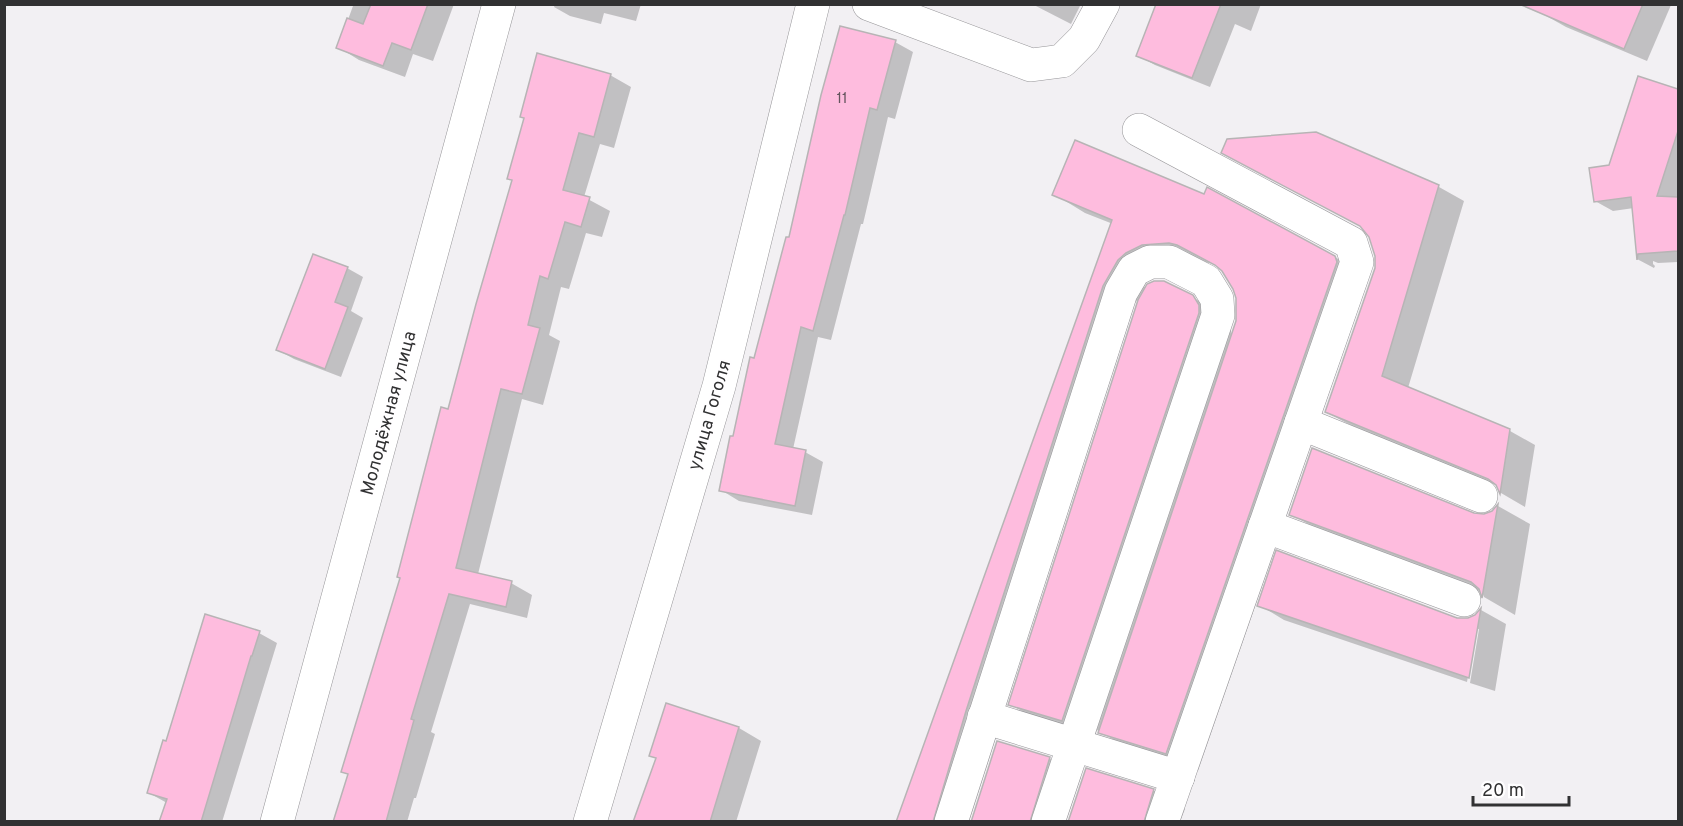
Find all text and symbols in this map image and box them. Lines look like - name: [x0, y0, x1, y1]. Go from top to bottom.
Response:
- house number: 11: [836, 90, 848, 109]
- street label: Молодёжная улица: [356, 329, 422, 498]
- street label: улица Гоголя: [684, 358, 737, 473]
- scale bar: [1473, 769, 1569, 807]
- text: 20 m: [1482, 780, 1524, 803]

